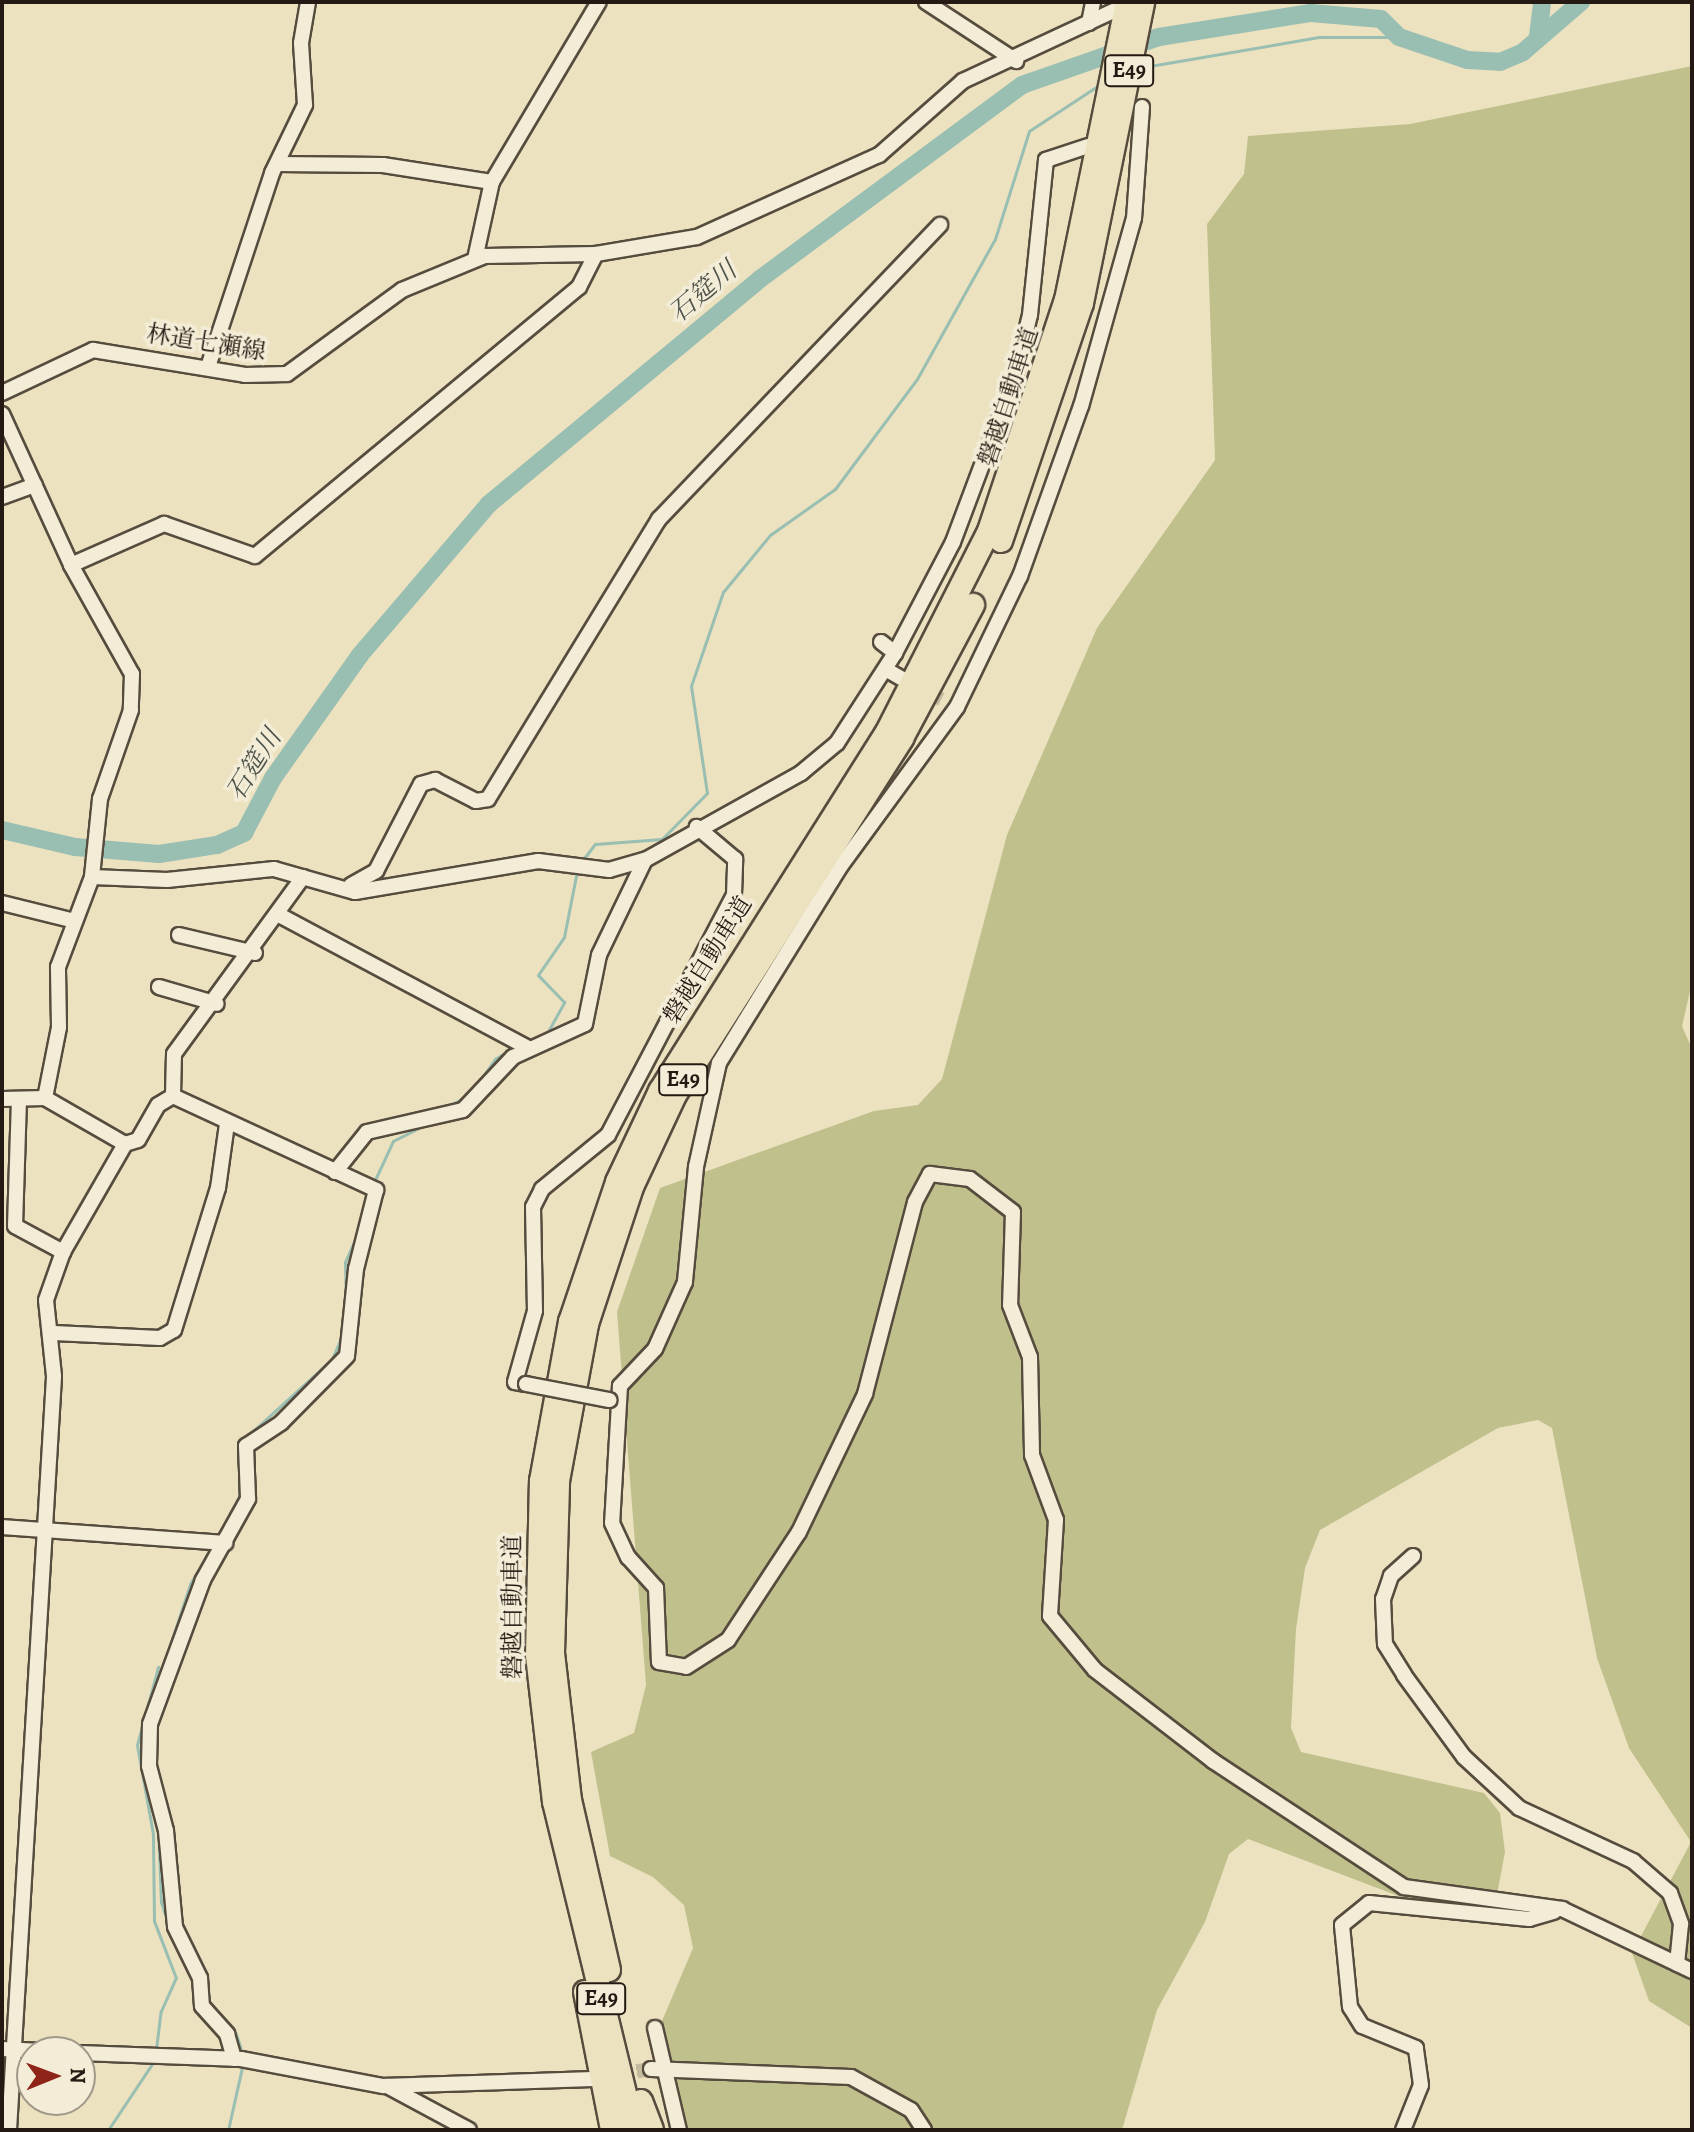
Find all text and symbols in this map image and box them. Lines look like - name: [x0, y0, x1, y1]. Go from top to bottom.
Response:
- road number: E49: [1103, 53, 1155, 89]
- water label: 石筵川: [663, 255, 743, 329]
- street label: 林道七瀬線: [144, 319, 268, 367]
- street label: 磐越自動車道: [973, 324, 1045, 470]
- water label: 石筵川: [220, 724, 288, 806]
- street label: 磐越自動車道: [658, 891, 758, 1029]
- road number: E49: [657, 1062, 709, 1098]
- street label: 磐越自動車道: [499, 1535, 527, 1679]
- road number: E49: [575, 1981, 627, 2017]
- north arrow: [16, 2036, 96, 2116]
- text: N: [63, 2067, 93, 2084]

